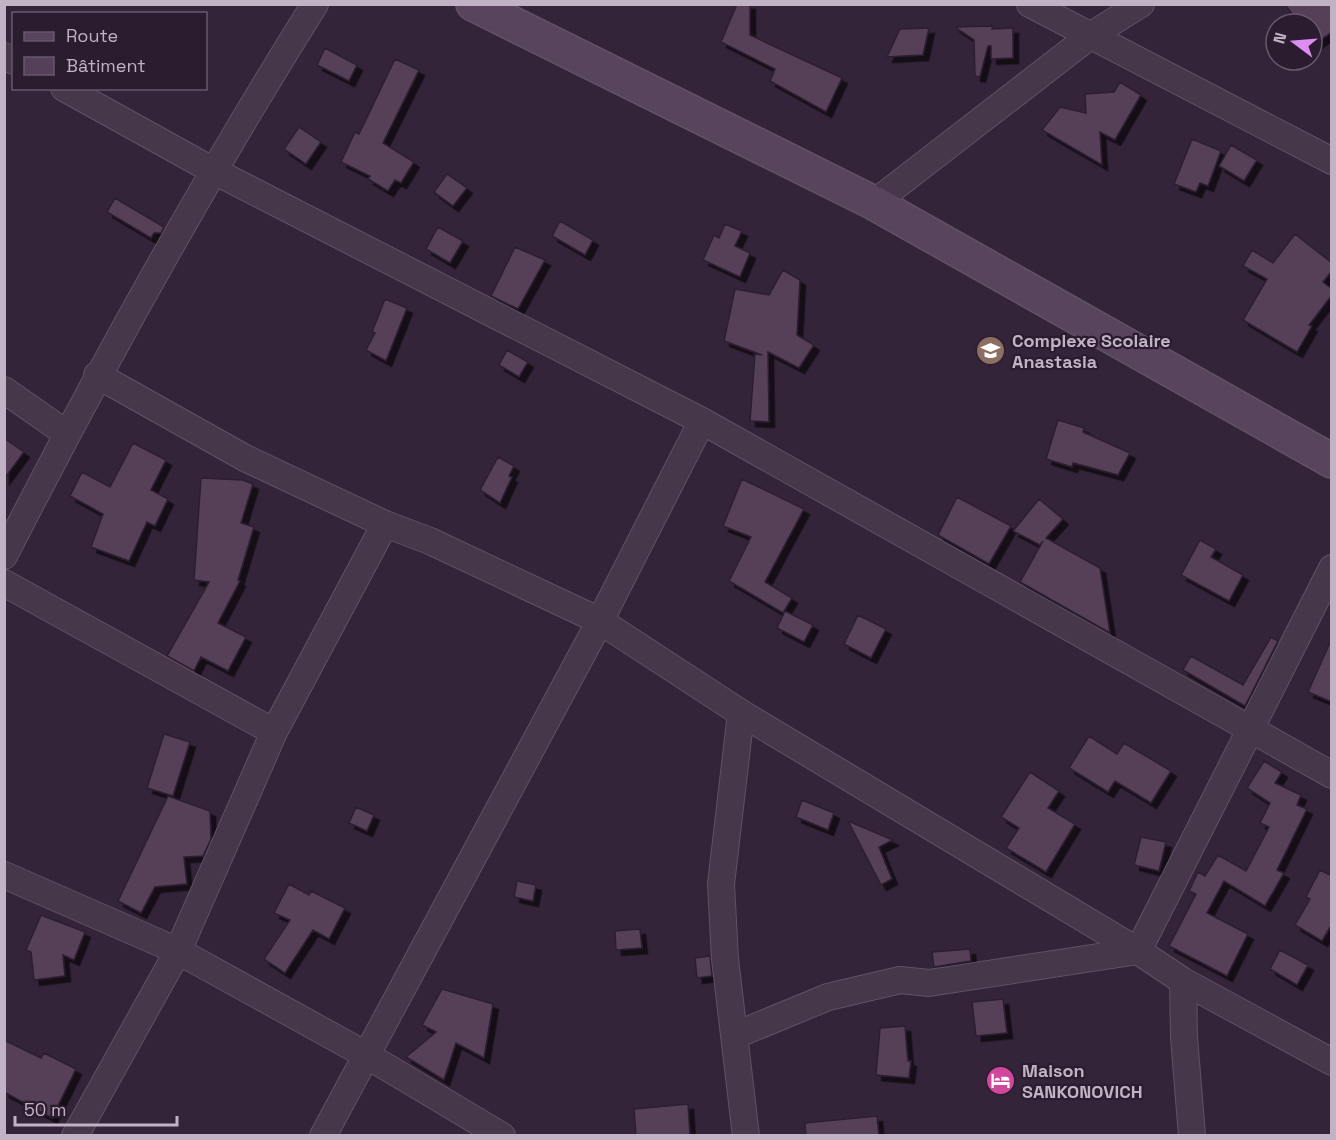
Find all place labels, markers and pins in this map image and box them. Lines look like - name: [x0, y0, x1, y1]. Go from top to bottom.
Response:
- place label: Complexe Scolaire Anastasia: [1012, 329, 1171, 373]
- school or university icon: Complexe Scolaire Anastasia: [975, 334, 1007, 366]
- place label: Maison SANKONOVICH: [1022, 1059, 1143, 1103]
- hotel icon: Maison SANKONOVICH: [985, 1064, 1017, 1096]

